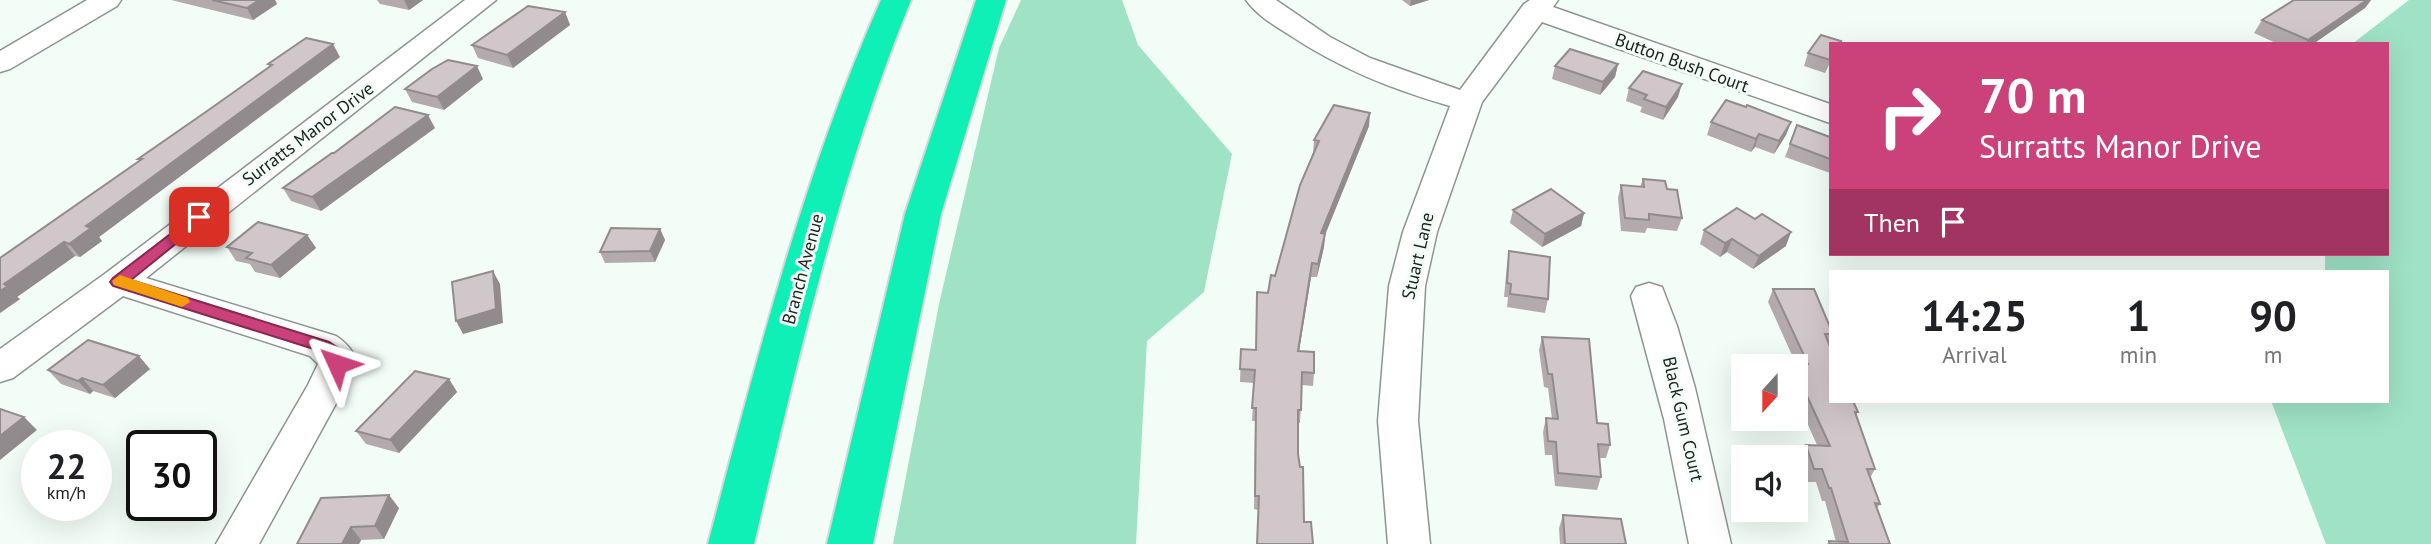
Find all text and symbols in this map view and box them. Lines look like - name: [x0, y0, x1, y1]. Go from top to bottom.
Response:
- street label: Button Bush Court: [1612, 28, 1752, 97]
- text: 70 m: [1979, 63, 2086, 127]
- icon: right: [1864, 70, 1955, 161]
- street label: Surratts Manor Drive: [237, 77, 378, 191]
- text: Surratts Manor Drive: [1979, 125, 2262, 167]
- pin: [169, 187, 229, 247]
- icon: arrive: [180, 198, 218, 236]
- icon: arrive: [1934, 203, 1972, 241]
- text: Then: [1864, 206, 1920, 239]
- street label: Stuart Lane: [1396, 210, 1439, 302]
- street label: Branch Avenue: [777, 211, 828, 327]
- text: 14:25: [1921, 288, 2028, 343]
- text: 1: [2127, 288, 2150, 343]
- text: 90: [2249, 288, 2297, 343]
- position arrow: [300, 327, 374, 401]
- text: Arrival: [1942, 340, 2007, 369]
- text: min: [2120, 340, 2157, 369]
- text: m: [2264, 340, 2282, 369]
- street label: Black Gum Court: [1658, 354, 1709, 484]
- north arrow: [1731, 354, 1808, 430]
- map controls: [1731, 354, 1808, 522]
- speed limit sign: 30: [126, 430, 217, 521]
- text: 22: [47, 443, 86, 489]
- button: sound: [1731, 445, 1808, 522]
- text: km/h: [47, 481, 86, 504]

